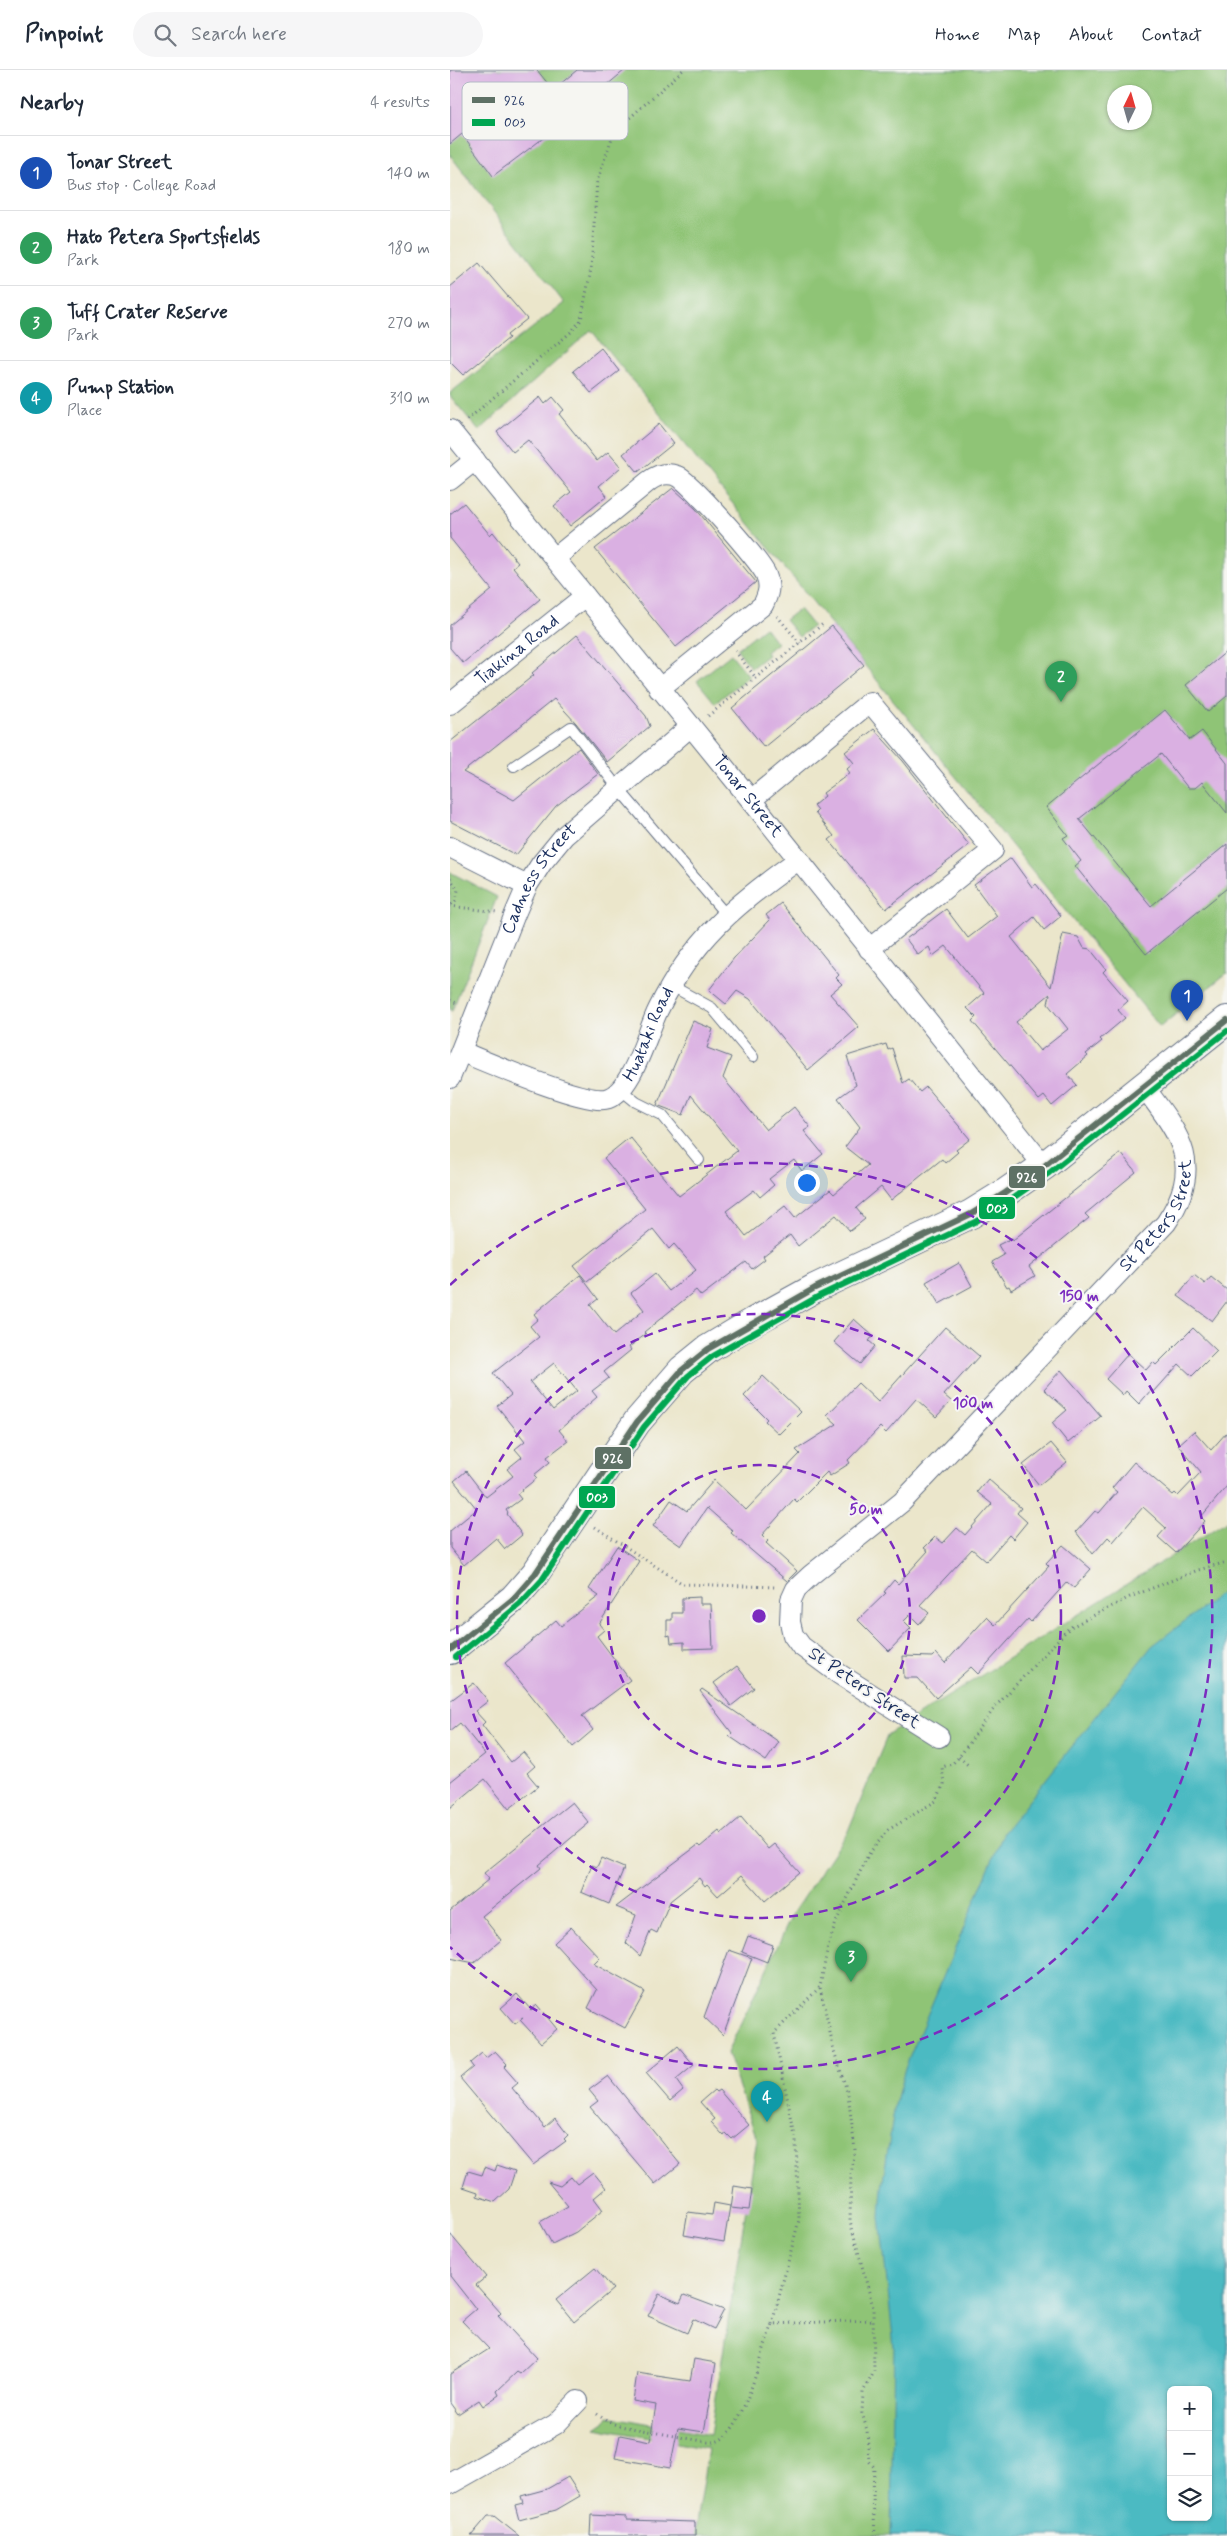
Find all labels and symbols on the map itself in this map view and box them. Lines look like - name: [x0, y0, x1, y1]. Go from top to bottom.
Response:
- legend: [462, 82, 628, 140]
- north arrow: [1107, 85, 1152, 130]
- text: 926: [504, 92, 525, 110]
- text: 003: [504, 114, 526, 132]
- street label: Tiakina Road: [470, 609, 564, 691]
- pin: 2: [1045, 661, 1077, 702]
- street label: Tonar Street: [707, 750, 789, 843]
- street label: Cadness Street: [496, 818, 582, 938]
- pin: 1: [1171, 980, 1203, 1021]
- street label: Huataki Road: [617, 982, 680, 1086]
- street label: St Peters Street: [1114, 1159, 1198, 1277]
- line badge: 926: [1008, 1165, 1046, 1189]
- text: 926: [1017, 1169, 1038, 1187]
- your location: [794, 1170, 820, 1196]
- line badge: 003: [978, 1196, 1016, 1220]
- text: 003: [986, 1200, 1008, 1218]
- text: 150 m: [1059, 1287, 1099, 1307]
- text: 100 m: [953, 1394, 993, 1414]
- line badge: 926: [594, 1446, 632, 1470]
- text: 926: [603, 1450, 624, 1468]
- line badge: 003: [578, 1485, 616, 1509]
- text: 003: [586, 1489, 608, 1507]
- text: 50 m: [849, 1500, 883, 1520]
- centre of rings: [750, 1607, 768, 1625]
- street label: St Peters Street: [803, 1642, 925, 1735]
- pin: 3: [835, 1941, 867, 1982]
- pin: 4: [751, 2081, 783, 2122]

